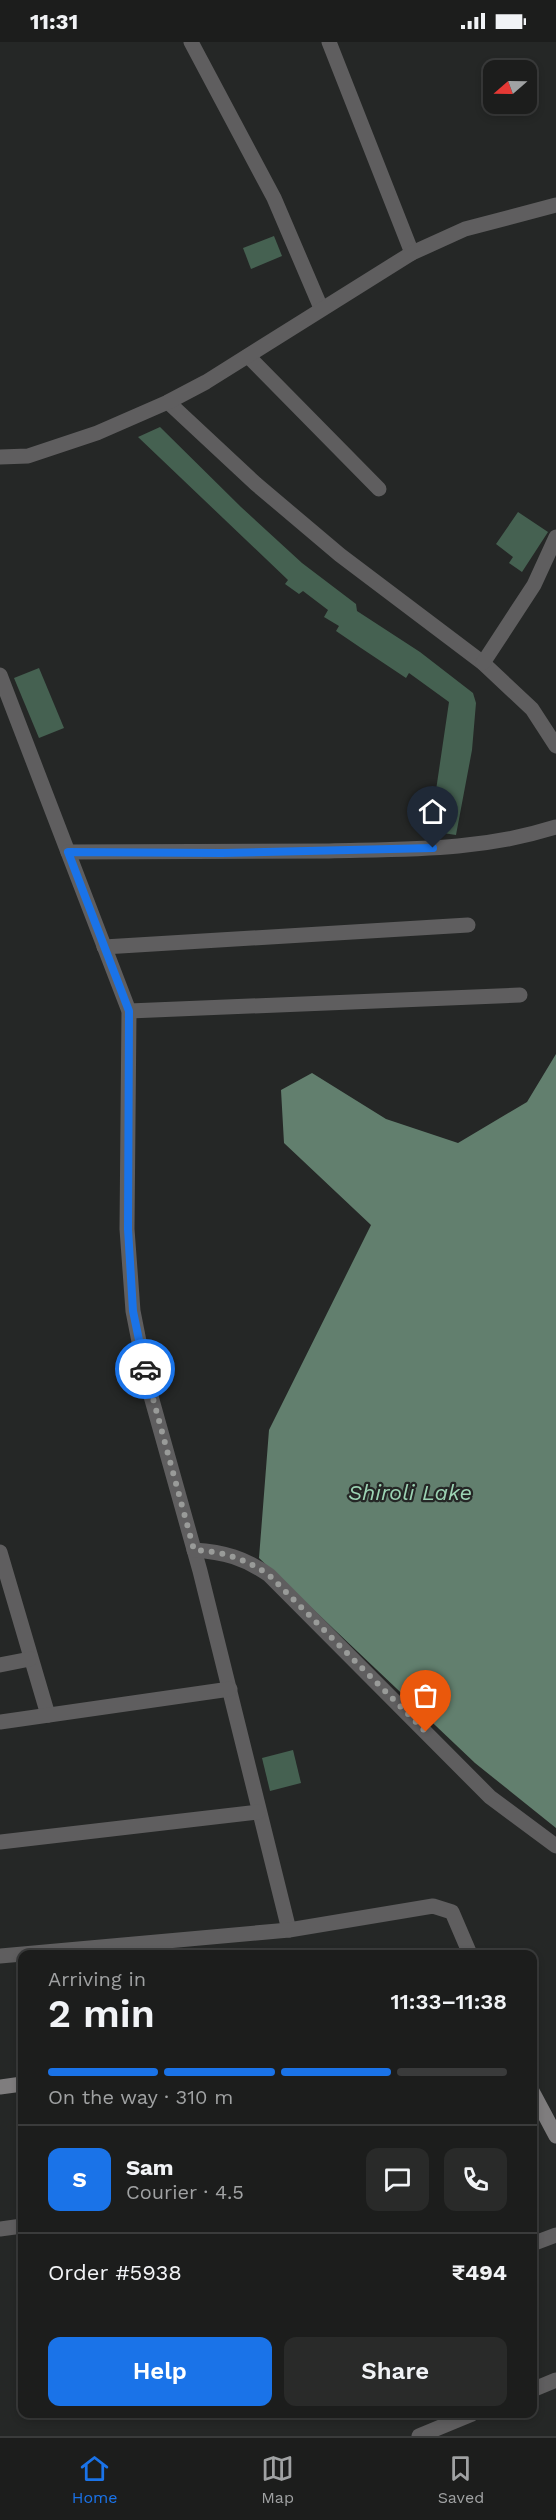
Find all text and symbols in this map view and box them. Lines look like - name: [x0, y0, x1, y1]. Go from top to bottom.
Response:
- text: 11:31: [30, 9, 78, 34]
- north arrow: [483, 60, 537, 114]
- map controls: [483, 60, 537, 114]
- pin: [407, 786, 458, 848]
- icon: home: [416, 795, 449, 828]
- courier: [115, 1339, 175, 1399]
- icon: car: [129, 1353, 162, 1386]
- water label: Shiroli Lake: [348, 1480, 472, 1505]
- pin: [400, 1670, 451, 1732]
- icon: bag: [409, 1679, 442, 1712]
- text: Arriving in: [48, 1967, 146, 1991]
- text: 11:33–11:38: [391, 1989, 507, 2014]
- text: 2 min: [48, 1991, 155, 2036]
- text: On the way · 310 m: [48, 2085, 233, 2109]
- button: chat: [366, 2148, 429, 2211]
- button: phone: [444, 2148, 507, 2211]
- text: Sam: [126, 2155, 174, 2180]
- text: S: [72, 2167, 87, 2192]
- text: Courier · 4.5: [126, 2180, 244, 2204]
- text: Order #5938: [48, 2260, 182, 2285]
- text: ₹494: [452, 2260, 507, 2285]
- button: Help: [48, 2337, 272, 2406]
- button: Share: [284, 2337, 507, 2406]
- tab: Home: [72, 2452, 118, 2507]
- tab: Map: [261, 2452, 294, 2507]
- tab: Saved: [438, 2452, 484, 2507]

